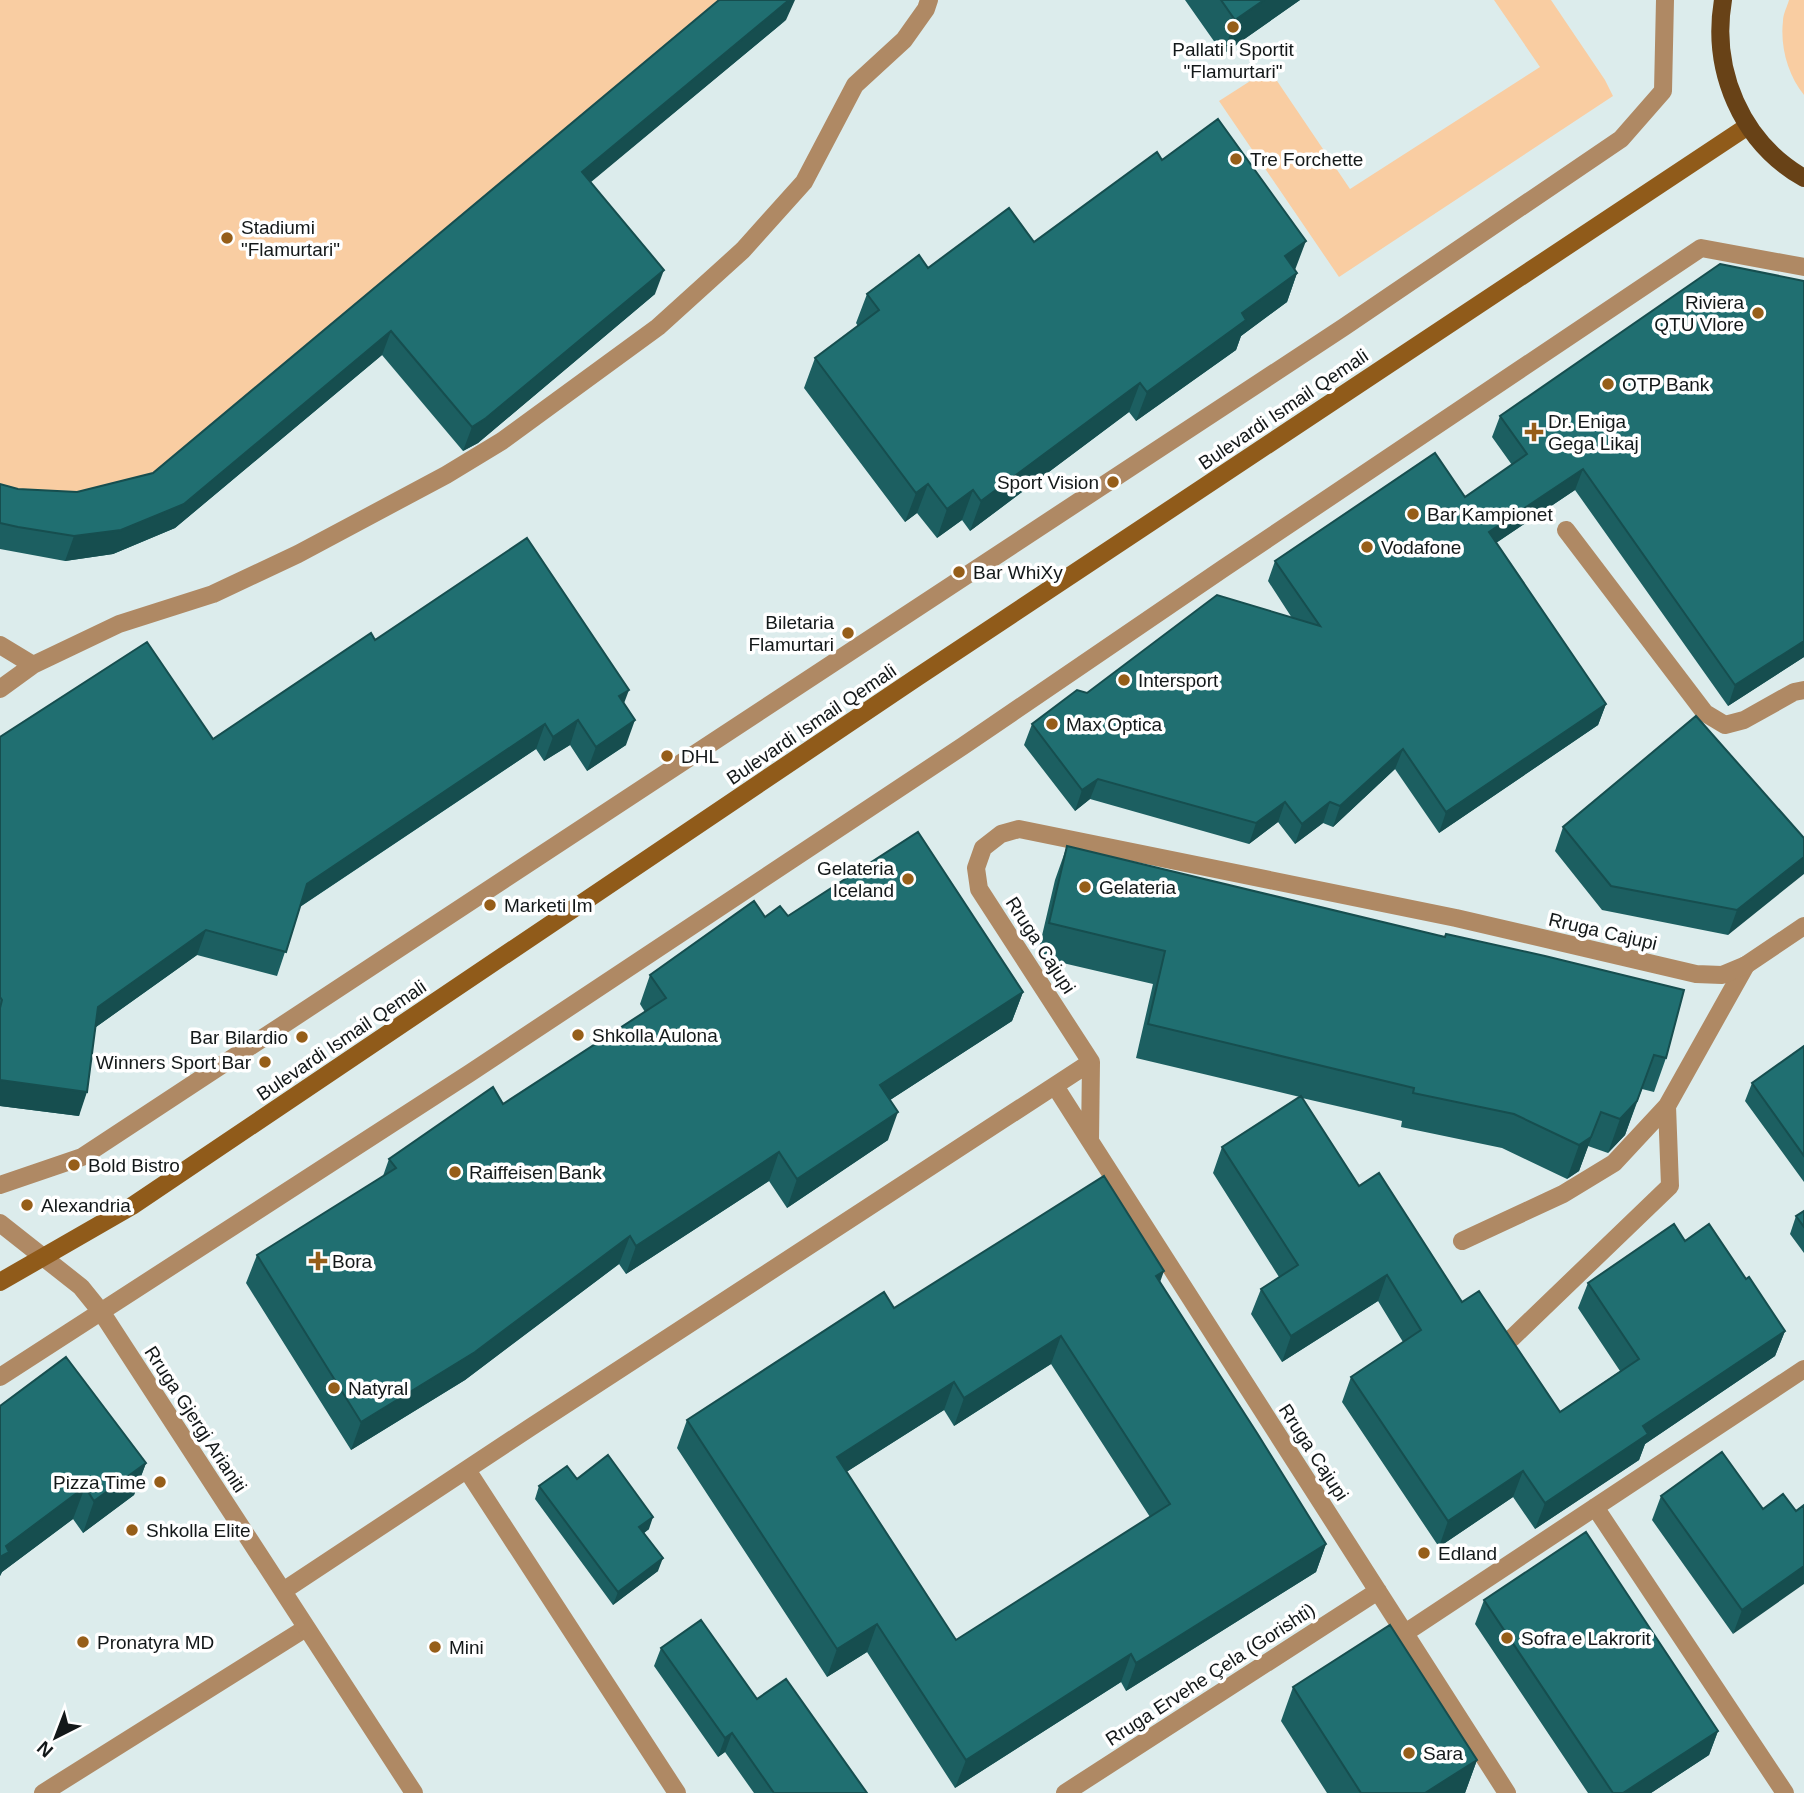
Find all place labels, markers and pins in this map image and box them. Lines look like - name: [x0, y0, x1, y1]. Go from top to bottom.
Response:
- marker: Pallati i Sportit "Flamurtari": [1225, 19, 1241, 35]
- place label: Pallati i Sportit "Flamurtari": [1172, 39, 1294, 82]
- place label: Tre Forchette: [1250, 149, 1363, 170]
- marker: Tre Forchette: [1228, 151, 1244, 167]
- place label: Stadiumi "Flamurtari": [241, 217, 340, 260]
- marker: Stadiumi "Flamurtari": [219, 230, 235, 246]
- place label: Riviera QTU Vlore: [1654, 292, 1744, 335]
- marker: Riviera QTU Vlore: [1750, 305, 1766, 321]
- place label: OTP Bank: [1622, 374, 1710, 395]
- marker: OTP Bank: [1600, 376, 1616, 392]
- place label: Dr. Eniga Gega Likaj: [1548, 411, 1639, 454]
- marker: Dr. Eniga Gega Likaj: [1526, 424, 1542, 440]
- place label: Sport Vision: [997, 472, 1099, 493]
- marker: Sport Vision: [1105, 474, 1121, 490]
- place label: Bar Kampionet: [1427, 504, 1553, 525]
- marker: Bar Kampionet: [1405, 506, 1421, 522]
- place label: Vodafone: [1381, 537, 1461, 558]
- marker: Vodafone: [1359, 539, 1375, 555]
- place label: Bar WhiXy: [973, 562, 1063, 583]
- marker: Bar WhiXy: [951, 564, 967, 580]
- place label: Biletaria Flamurtari: [748, 612, 834, 655]
- marker: Biletaria Flamurtari: [840, 625, 856, 641]
- place label: Intersport: [1138, 670, 1219, 691]
- marker: Intersport: [1116, 672, 1132, 688]
- place label: Max Optica: [1066, 714, 1163, 735]
- marker: Max Optica: [1044, 716, 1060, 732]
- place label: DHL: [681, 746, 719, 767]
- marker: DHL: [659, 748, 675, 764]
- place label: Gelateria Iceland: [817, 858, 894, 901]
- marker: Gelateria Iceland: [900, 871, 916, 887]
- place label: Gelateria: [1099, 877, 1177, 898]
- marker: Gelateria: [1077, 879, 1093, 895]
- place label: Marketi Im: [504, 895, 593, 916]
- marker: Marketi Im: [482, 897, 498, 913]
- place label: Shkolla Aulona: [592, 1025, 718, 1046]
- place label: Bar Bilardio: [190, 1027, 288, 1048]
- marker: Shkolla Aulona: [570, 1027, 586, 1043]
- marker: Bar Bilardio: [294, 1029, 310, 1045]
- place label: Winners Sport Bar: [96, 1052, 252, 1073]
- marker: Winners Sport Bar: [257, 1054, 273, 1070]
- place label: Bold Bistro: [88, 1155, 180, 1176]
- marker: Bold Bistro: [66, 1157, 82, 1173]
- place label: Raiffeisen Bank: [469, 1162, 602, 1183]
- marker: Raiffeisen Bank: [447, 1164, 463, 1180]
- place label: Alexandria: [41, 1195, 131, 1216]
- marker: Alexandria: [19, 1197, 35, 1213]
- place label: Bora: [332, 1251, 373, 1272]
- marker: Bora: [310, 1253, 326, 1269]
- place label: Natyral: [348, 1378, 408, 1399]
- marker: Natyral: [326, 1380, 342, 1396]
- place label: Pizza Time: [53, 1472, 146, 1493]
- marker: Pizza Time: [152, 1474, 168, 1490]
- place label: Shkolla Elite: [146, 1520, 251, 1541]
- marker: Shkolla Elite: [124, 1522, 140, 1538]
- place label: Edland: [1438, 1543, 1497, 1564]
- marker: Edland: [1416, 1545, 1432, 1561]
- place label: Sofra e Lakrorit: [1521, 1628, 1652, 1649]
- marker: Sofra e Lakrorit: [1499, 1630, 1515, 1646]
- place label: Pronatyra MD: [97, 1632, 214, 1653]
- marker: Pronatyra MD: [75, 1634, 91, 1650]
- place label: Mini: [449, 1637, 484, 1658]
- marker: Mini: [427, 1639, 443, 1655]
- place label: Sara: [1423, 1743, 1464, 1764]
- marker: Sara: [1401, 1745, 1417, 1761]

